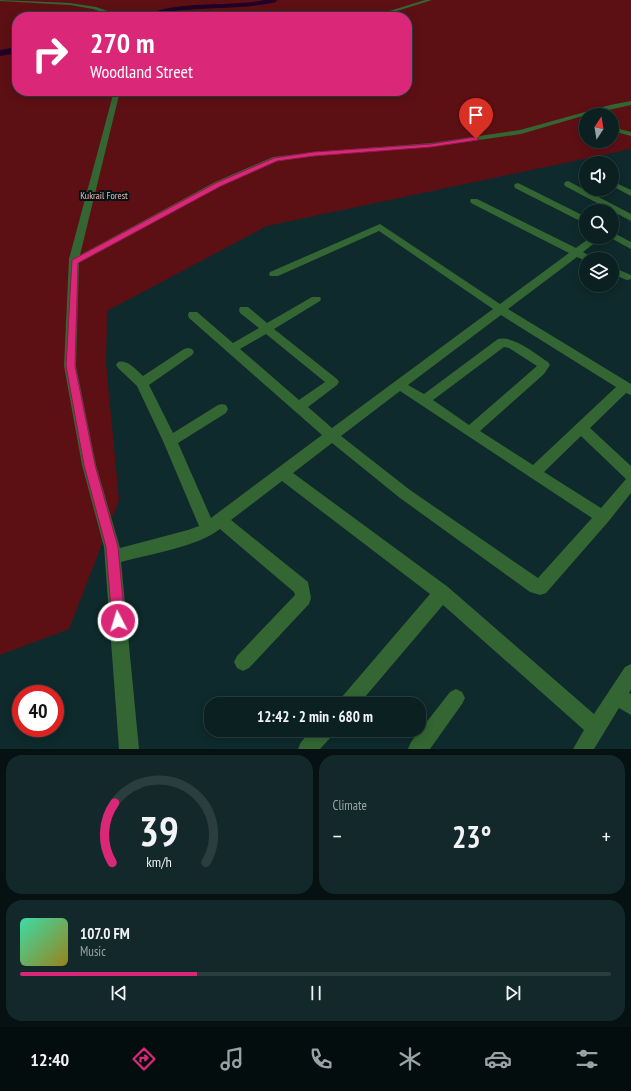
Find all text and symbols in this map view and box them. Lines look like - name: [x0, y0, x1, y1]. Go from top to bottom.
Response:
- text: 270 m: [90, 24, 154, 61]
- icon: right: [24, 28, 76, 80]
- text: Woodland Street: [90, 60, 193, 83]
- pin: [459, 98, 493, 139]
- icon: arrive: [465, 104, 487, 126]
- north arrow: [579, 108, 619, 148]
- map controls: [579, 108, 619, 292]
- button: sound: [579, 156, 619, 196]
- park label: Kukrail Forest: [80, 189, 128, 202]
- button: search: [579, 204, 619, 244]
- button: layers: [579, 252, 619, 292]
- position arrow: [97, 600, 139, 642]
- speed limit sign: 40: [12, 685, 64, 737]
- text: 12:42 · 2 min · 680 m: [257, 707, 373, 726]
- text: Climate: [333, 797, 367, 814]
- text: 39: [139, 803, 179, 856]
- text: 23°: [452, 817, 492, 856]
- text: −: [333, 822, 342, 850]
- text: +: [602, 822, 611, 850]
- text: km/h: [147, 851, 172, 870]
- text: 107.0 FM: [80, 924, 130, 943]
- text: Music: [80, 943, 106, 960]
- icon: previous: [108, 982, 130, 1004]
- icon: pause: [305, 982, 327, 1004]
- icon: next: [502, 982, 524, 1004]
- icon: directions: [130, 1045, 158, 1073]
- icon: music: [218, 1045, 246, 1073]
- icon: phone: [307, 1045, 335, 1073]
- icon: climate: [396, 1045, 424, 1073]
- icon: car: [484, 1045, 512, 1073]
- icon: filters: [573, 1045, 601, 1073]
- text: 12:40: [30, 1048, 69, 1071]

